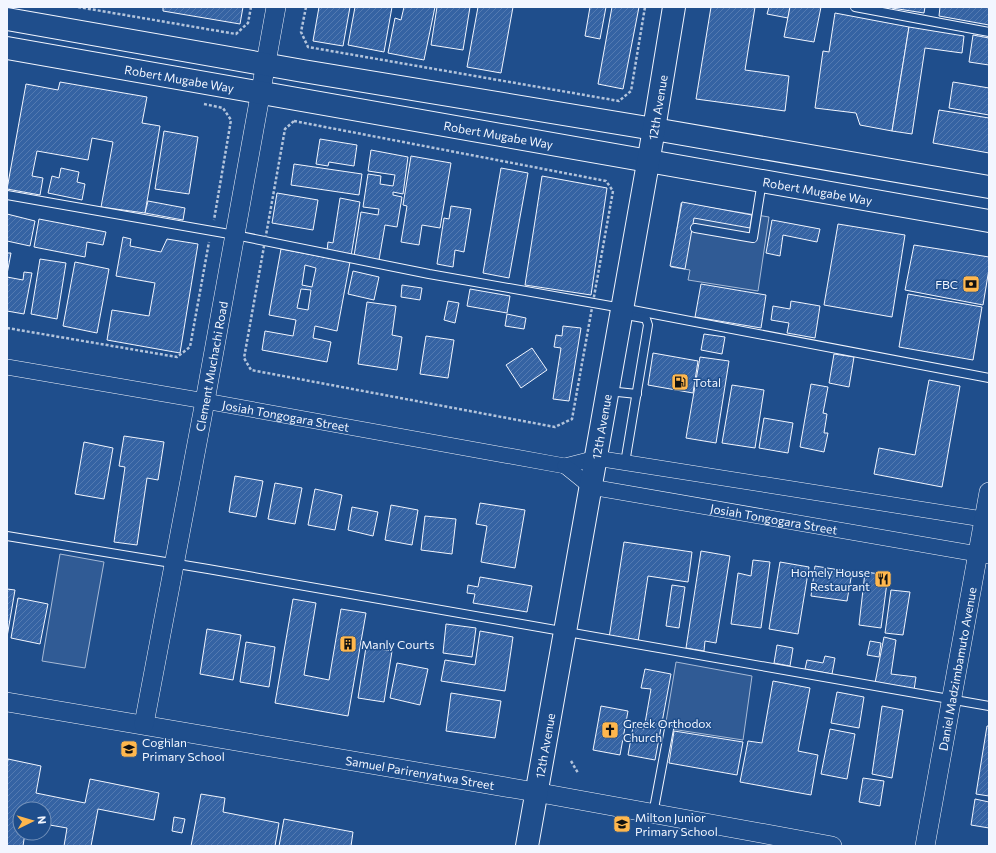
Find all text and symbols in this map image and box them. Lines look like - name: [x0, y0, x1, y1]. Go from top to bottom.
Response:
- street label: Robert Mugabe Way: [124, 62, 235, 95]
- street label: 12th Avenue: [645, 74, 670, 141]
- street label: Robert Mugabe Way: [443, 118, 554, 151]
- street label: Robert Mugabe Way: [762, 174, 873, 207]
- bank icon: FBC: [961, 274, 981, 294]
- place label: FBC: [935, 277, 958, 291]
- street label: Clement Muchachi Road: [192, 300, 230, 433]
- fuel station icon: Total: [670, 372, 690, 392]
- place label: Total: [693, 375, 721, 389]
- street label: 12th Avenue: [589, 393, 614, 460]
- street label: Josiah Tongogara Street: [221, 397, 351, 434]
- street label: Josiah Tongogara Street: [709, 501, 839, 537]
- place label: Homely House Restaurant: [791, 565, 870, 593]
- restaurant icon: Homely House Restaurant: [873, 569, 893, 589]
- street label: Daniel Madzimbamuto Avenue: [935, 586, 979, 752]
- building icon: Manly Courts: [338, 634, 358, 654]
- place label: Manly Courts: [361, 637, 434, 651]
- street label: 12th Avenue: [532, 712, 557, 779]
- place label: Greek Orthodox Church: [623, 716, 712, 744]
- church icon: Greek Orthodox Church: [600, 720, 620, 740]
- place label: Coghlan Primary School: [142, 735, 225, 763]
- school or university icon: Coghlan Primary School: [119, 739, 139, 759]
- street label: Samuel Parirenyatwa Street: [344, 753, 496, 792]
- north arrow: [12, 801, 52, 841]
- place label: Milton Junior Primary School: [635, 810, 718, 838]
- school or university icon: Milton Junior Primary School: [612, 814, 632, 834]
- text: N: [36, 815, 49, 825]

